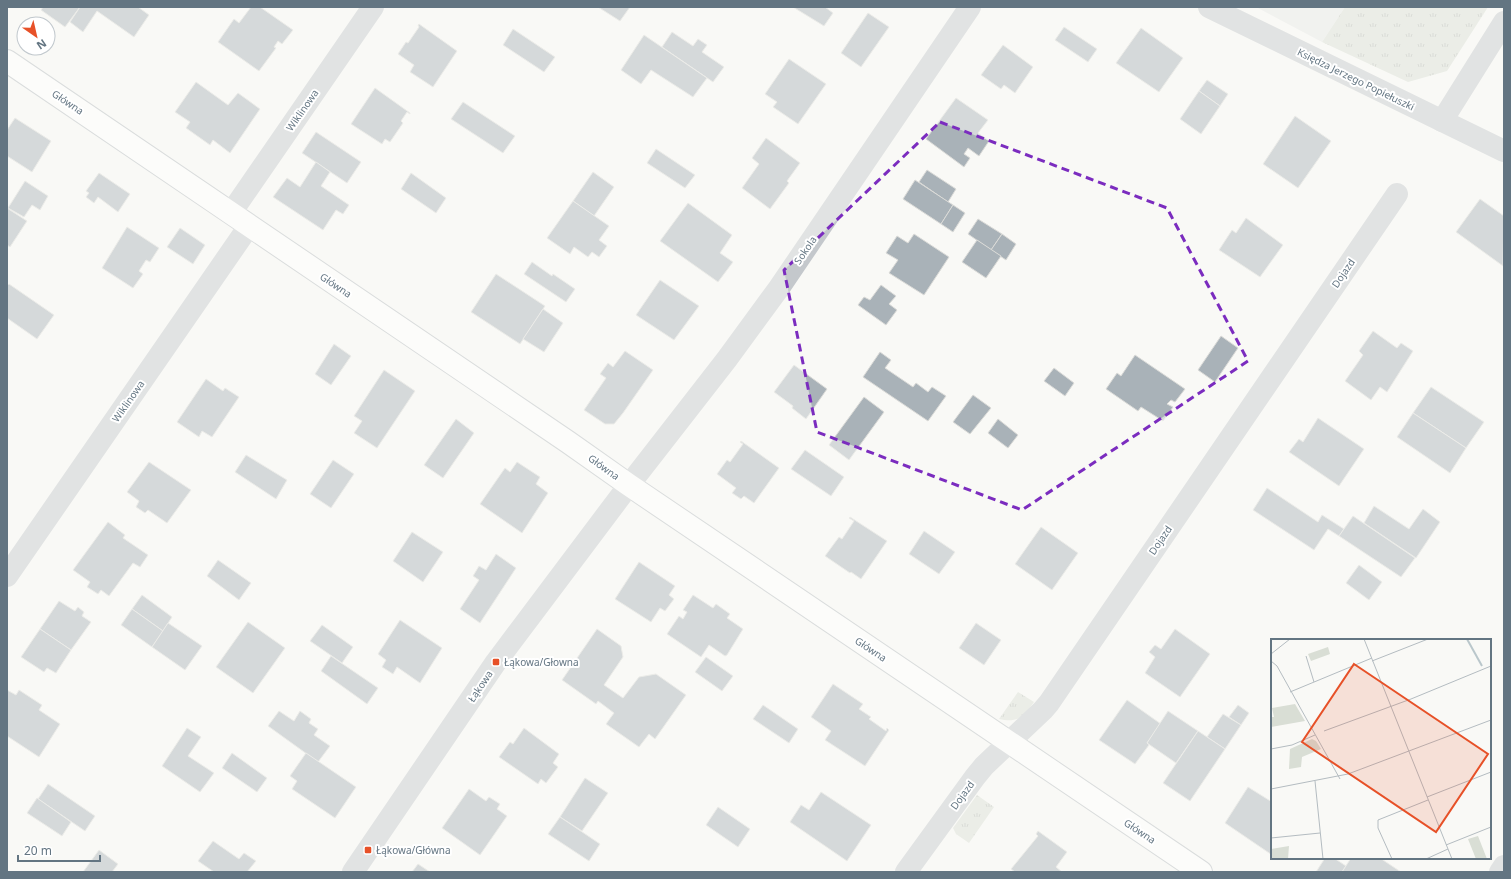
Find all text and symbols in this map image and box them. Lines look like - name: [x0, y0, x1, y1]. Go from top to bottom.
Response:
- north arrow: [16, 16, 56, 56]
- text: N: [34, 36, 50, 53]
- street label: Księdza Jerzego Popiełuszki: [1295, 45, 1417, 113]
- street label: Główna: [49, 86, 87, 118]
- street label: Wiklinowa: [283, 86, 321, 134]
- street label: Sokola: [790, 233, 820, 267]
- street label: Dojazd: [1328, 256, 1358, 290]
- street label: Główna: [317, 269, 355, 301]
- street label: Wiklinowa: [109, 377, 147, 425]
- street label: Główna: [586, 451, 622, 483]
- street label: Dojazd: [1145, 523, 1175, 557]
- street label: Główna: [852, 633, 890, 665]
- inset map: [1271, 639, 1491, 859]
- place label: Łąkowa/Głowna: [504, 655, 579, 669]
- marker: Łąkowa/Głowna: [491, 657, 501, 667]
- street label: Łąkowa: [464, 667, 496, 705]
- street label: Dojazd: [947, 778, 977, 812]
- street label: Główna: [1121, 815, 1159, 847]
- scale bar: [18, 837, 100, 863]
- text: 20 m: [24, 842, 52, 859]
- place label: Łąkowa/Główna: [376, 843, 451, 857]
- marker: Łąkowa/Główna: [363, 845, 373, 855]

